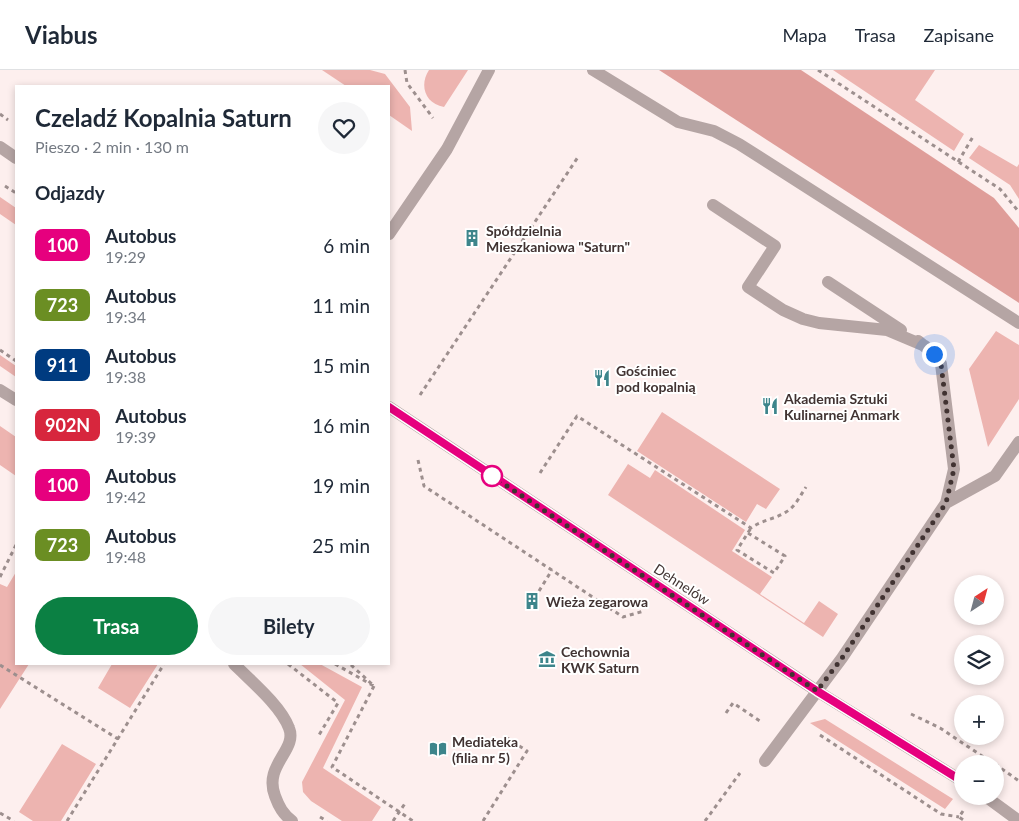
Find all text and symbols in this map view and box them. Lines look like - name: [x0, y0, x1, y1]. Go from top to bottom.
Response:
- text: Viabus: [25, 20, 98, 49]
- text: Mapa: [782, 24, 827, 46]
- text: Trasa: [855, 24, 896, 46]
- text: Zapisane: [924, 24, 994, 46]
- button: heart: [318, 102, 370, 154]
- text: Czeladź Kopalnia Saturn: [35, 103, 292, 132]
- text: Pieszo · 2 min · 130 m: [35, 137, 189, 156]
- text: Odjazdy: [35, 181, 105, 204]
- place label: Spółdzielnia Mieszkaniowa "Saturn": [486, 222, 630, 255]
- text: Autobus: [105, 224, 176, 247]
- building icon: Spółdzielnia Mieszkaniowa "Saturn": [462, 228, 482, 248]
- text: 100: [47, 234, 78, 256]
- text: 6 min: [323, 234, 370, 257]
- text: 19:29: [105, 247, 146, 266]
- text: Autobus: [105, 284, 176, 307]
- text: 723: [47, 294, 78, 316]
- text: 11 min: [312, 294, 370, 317]
- text: 19:34: [105, 307, 146, 326]
- your location: [922, 342, 947, 367]
- text: Autobus: [105, 344, 176, 367]
- text: 911: [47, 354, 78, 376]
- text: 15 min: [312, 354, 370, 377]
- place label: Gościniec pod kopalnią: [616, 362, 696, 395]
- text: 19:38: [105, 367, 146, 386]
- restaurant icon: Gościniec pod kopalnią: [592, 368, 612, 388]
- place label: Akademia Sztuki Kulinarnej Anmark: [783, 390, 900, 423]
- restaurant icon: Akademia Sztuki Kulinarnej Anmark: [760, 396, 780, 416]
- text: Autobus: [115, 404, 187, 427]
- text: 902N: [45, 414, 90, 436]
- text: 16 min: [312, 414, 370, 437]
- text: 19:39: [115, 427, 156, 446]
- text: Autobus: [105, 464, 176, 487]
- unlabelled marker: [481, 465, 503, 487]
- text: 100: [47, 474, 78, 496]
- text: 19 min: [312, 474, 370, 497]
- text: 19:42: [105, 487, 146, 506]
- text: Autobus: [105, 524, 176, 547]
- text: 723: [47, 534, 78, 556]
- text: 25 min: [312, 534, 370, 557]
- text: 19:48: [105, 547, 146, 566]
- street label: Dehnelów: [651, 560, 713, 608]
- north arrow: [954, 575, 1004, 625]
- map controls: [954, 575, 1004, 805]
- building icon: Wieża zegarowa: [522, 591, 542, 611]
- place label: Wieża zegarowa: [546, 593, 648, 610]
- button: Trasa: [35, 597, 198, 655]
- button: Bilety: [208, 597, 370, 655]
- button: layers: [954, 635, 1004, 685]
- place label: Cechownia KWK Saturn: [561, 643, 639, 676]
- museum icon: Cechownia KWK Saturn: [537, 649, 557, 669]
- button: +: [954, 695, 1004, 745]
- place label: Mediateka (filia nr 5): [452, 733, 518, 766]
- library icon: Mediateka (filia nr 5): [428, 739, 448, 759]
- button: −: [954, 755, 1004, 805]

